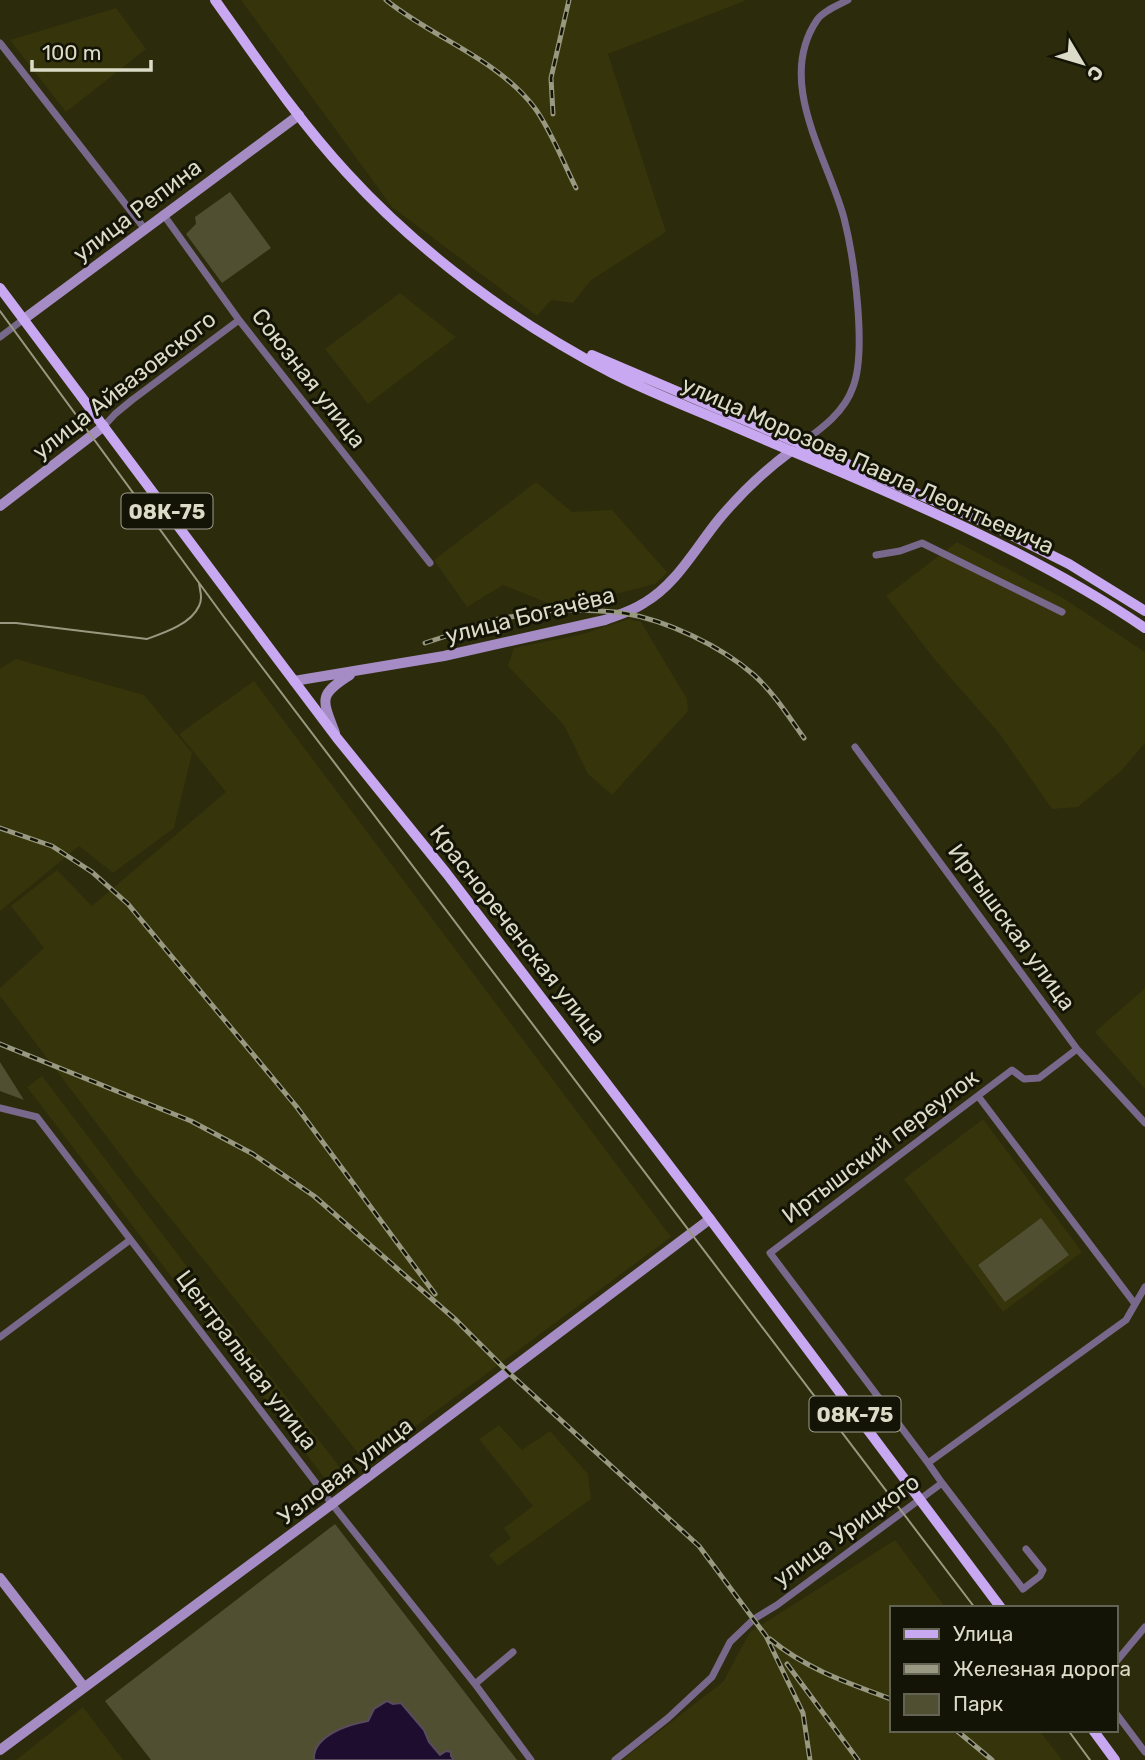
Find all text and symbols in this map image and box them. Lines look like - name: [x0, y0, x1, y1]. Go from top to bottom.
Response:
- scale bar: [32, 28, 150, 72]
- north arrow: [1047, 28, 1117, 98]
- text: 100 m: [42, 40, 101, 65]
- text: С: [1082, 61, 1108, 85]
- street label: улица Репина: [67, 153, 207, 267]
- street label: Союзная улица: [246, 303, 372, 453]
- street label: улица Айвазовского: [27, 305, 221, 465]
- street label: улица Морозова Павла Леонтьевича: [677, 370, 1059, 560]
- road number: 08К-75: [122, 494, 212, 528]
- street label: улица Богачёва: [442, 580, 618, 650]
- street label: Краснореченская улица: [424, 819, 612, 1049]
- street label: Иртышская улица: [942, 838, 1082, 1016]
- street label: Иртышский переулок: [776, 1063, 984, 1229]
- street label: Центральная улица: [170, 1265, 324, 1455]
- road number: 08К-75: [810, 1396, 900, 1432]
- street label: Узловая улица: [272, 1411, 418, 1531]
- street label: улица Урицкого: [767, 1467, 925, 1593]
- legend: [890, 1606, 1117, 1732]
- text: Улица: [953, 1621, 1013, 1646]
- text: Железная дорога: [953, 1656, 1131, 1681]
- text: Парк: [953, 1691, 1003, 1716]

